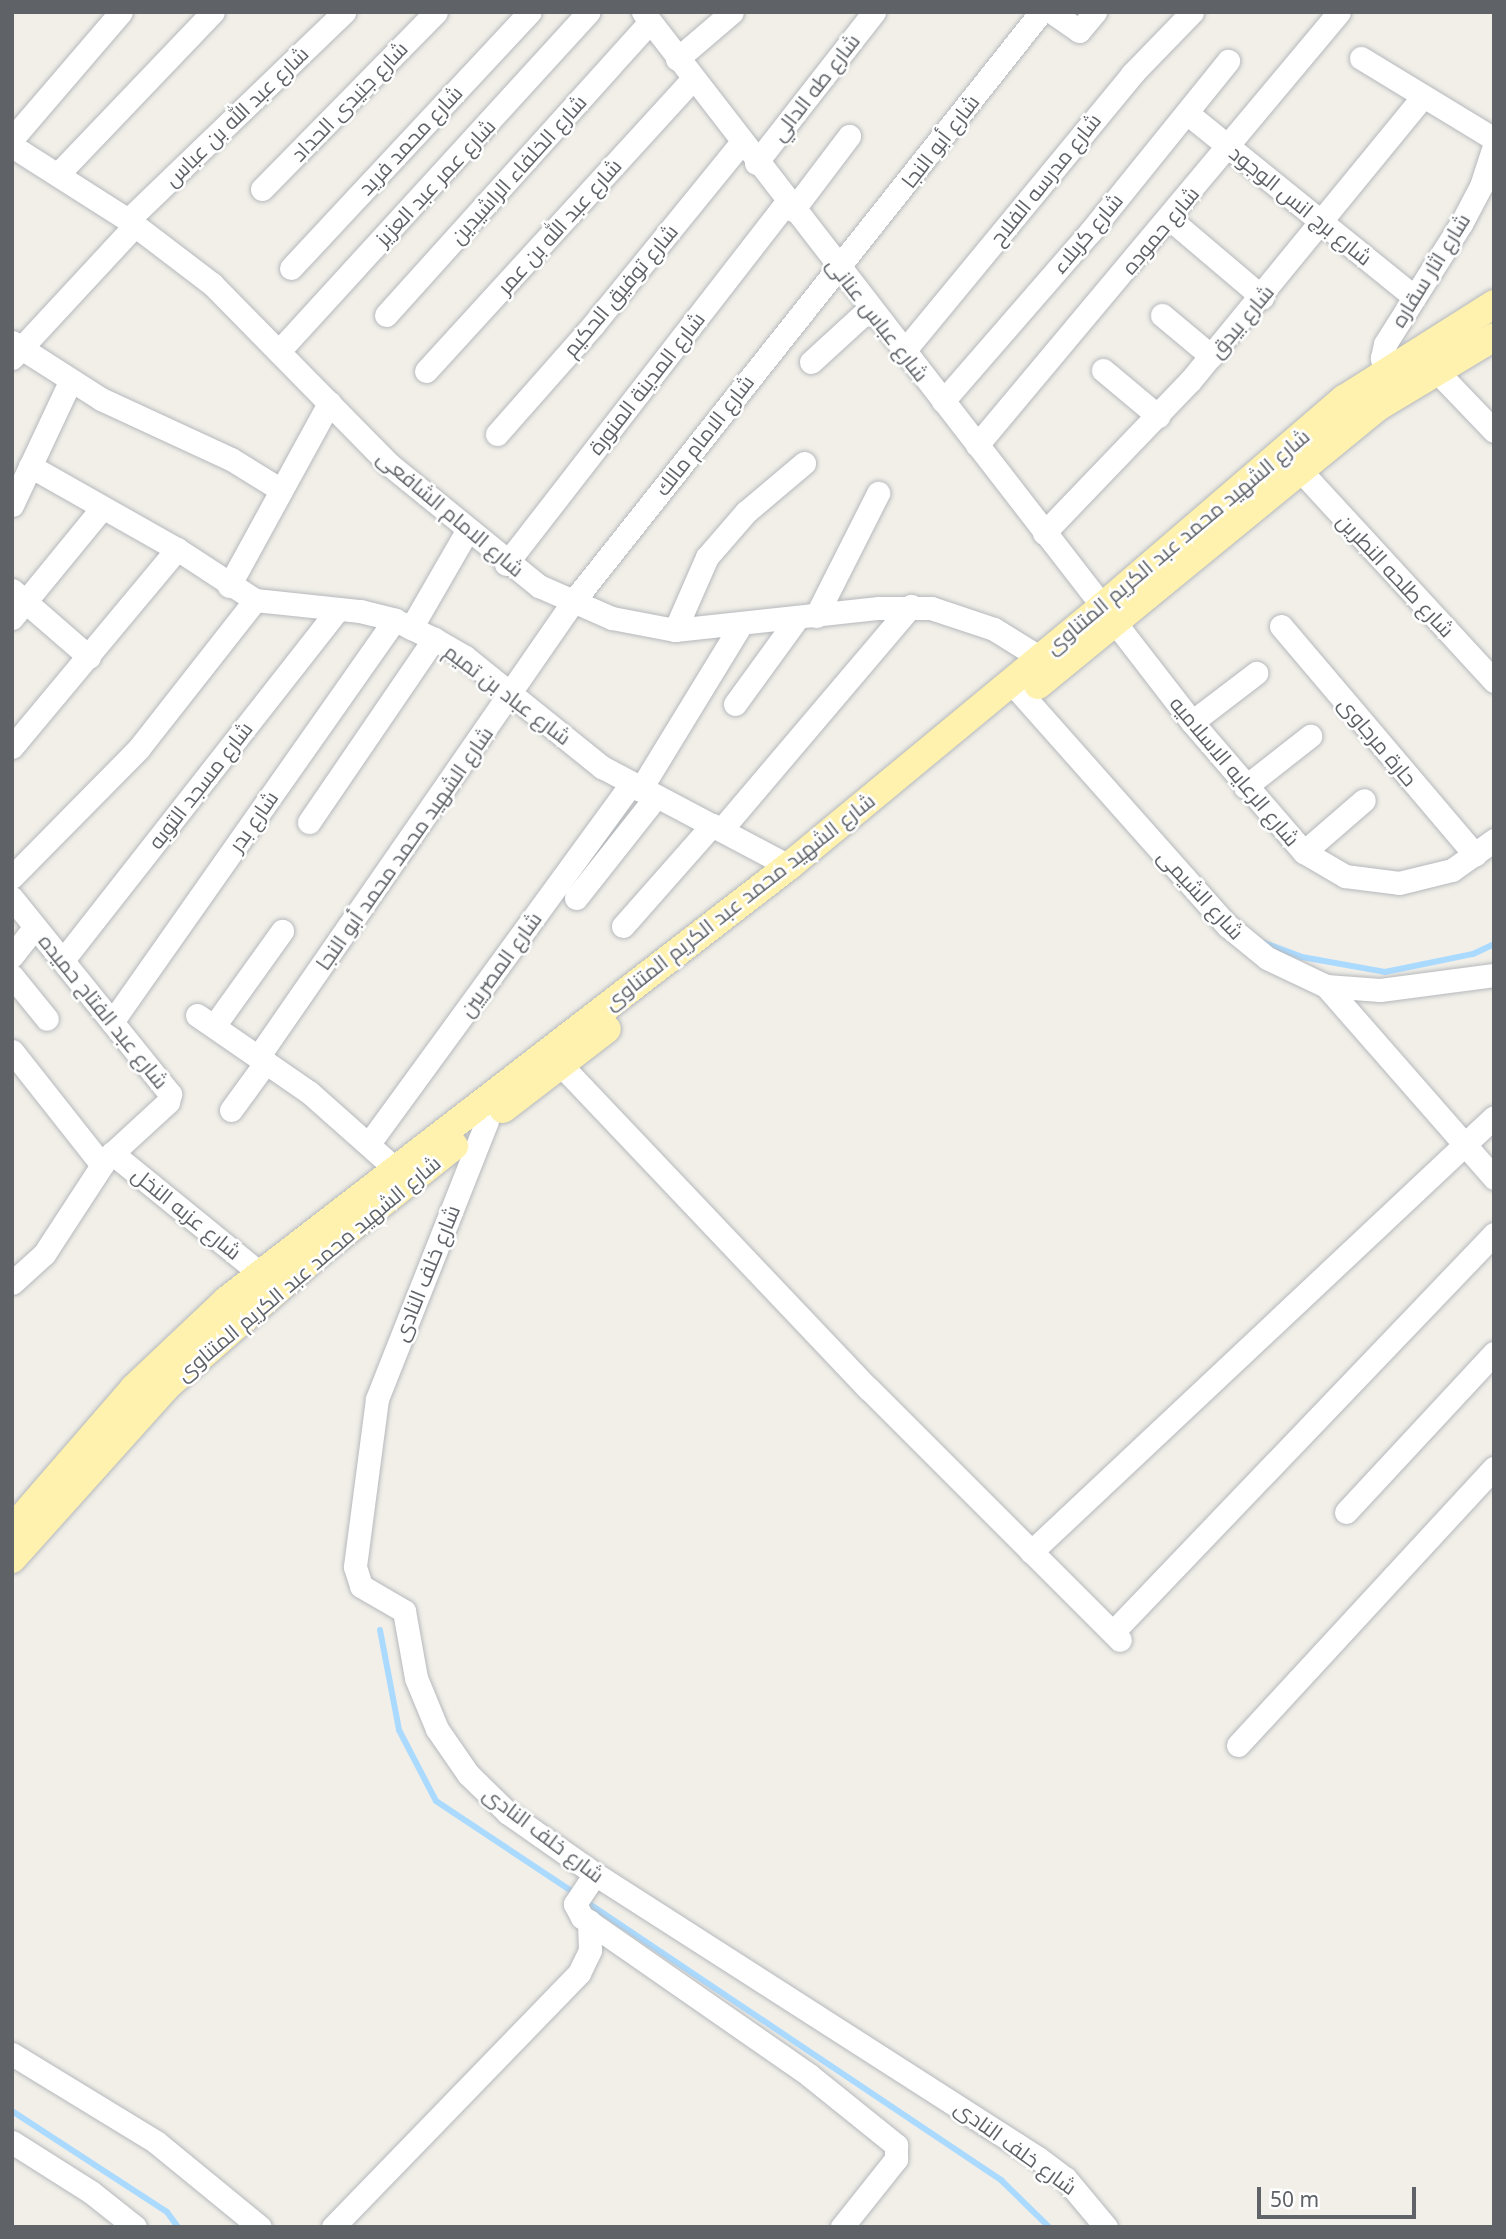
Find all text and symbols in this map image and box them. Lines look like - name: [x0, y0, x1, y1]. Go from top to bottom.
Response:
- street label: شارع طه الدالي: [765, 28, 865, 146]
- street label: شارع جنيدى الحداد: [285, 36, 413, 166]
- street label: شارع عبد الله بن عباس: [159, 41, 313, 191]
- street label: شارع محمد فريد: [353, 80, 467, 200]
- street label: شارع الخلفاء الراشيدين: [445, 89, 591, 249]
- street label: شارع أبو النجا: [896, 89, 984, 193]
- street label: شارع مدرسه الفلاح: [984, 108, 1106, 250]
- street label: شارع عمر عبد العزيز: [370, 113, 500, 251]
- street label: شارع برج انس الوجود: [1225, 140, 1377, 270]
- street label: شارع عبد الله بن عمر: [492, 153, 626, 299]
- street label: شارع حموده: [1116, 181, 1204, 279]
- street label: شارع كربلاء: [1046, 188, 1128, 278]
- street label: شارع اثار سقاره: [1385, 208, 1475, 332]
- street label: شارع توفيق الحكيم: [557, 219, 683, 361]
- street label: شارع عباس عنانى: [822, 252, 934, 386]
- street label: شارع بيدق: [1203, 279, 1279, 363]
- street label: شارع المدينة المنورة: [582, 307, 710, 459]
- street label: شارع الامام مالك: [649, 370, 759, 500]
- street label: شارع الشهيد محمد عبد الكريم المتناوى: [1040, 423, 1314, 659]
- street label: شارع الامام الشافعى: [372, 444, 530, 582]
- street label: شارع طلحه النطرين: [1332, 508, 1460, 642]
- street label: شارع عباد بن تميم: [440, 638, 576, 750]
- street label: شارع الرعايه الاسلاميه: [1165, 691, 1305, 851]
- street label: حارة مرجاوى: [1333, 691, 1423, 791]
- street label: شارع مسجد التوبه: [143, 716, 257, 854]
- street label: شارع الشهيد محمد محمد أبو النجا: [310, 721, 498, 975]
- street label: شارع بدر: [223, 786, 283, 856]
- street label: شارع الشهيد محمد عبد الكريم المتناوى: [598, 787, 880, 1015]
- street label: شارع الشيمى: [1153, 844, 1249, 944]
- street label: شارع المصريين: [454, 907, 546, 1021]
- street label: شارع عبد الفتاح حميده: [34, 929, 174, 1093]
- street label: شارع الشهيد محمد عبد الكريم المتناوى: [171, 1150, 445, 1386]
- street label: شارع عزبه النخل: [127, 1161, 247, 1265]
- street label: شارع خلف النادى: [387, 1201, 465, 1345]
- street label: شارع خلف النادى: [479, 1780, 609, 1888]
- street label: شارع خلف النادى: [950, 2094, 1082, 2200]
- scale bar: [1261, 2172, 1420, 2216]
- text: 50 m: [1270, 2185, 1319, 2213]

